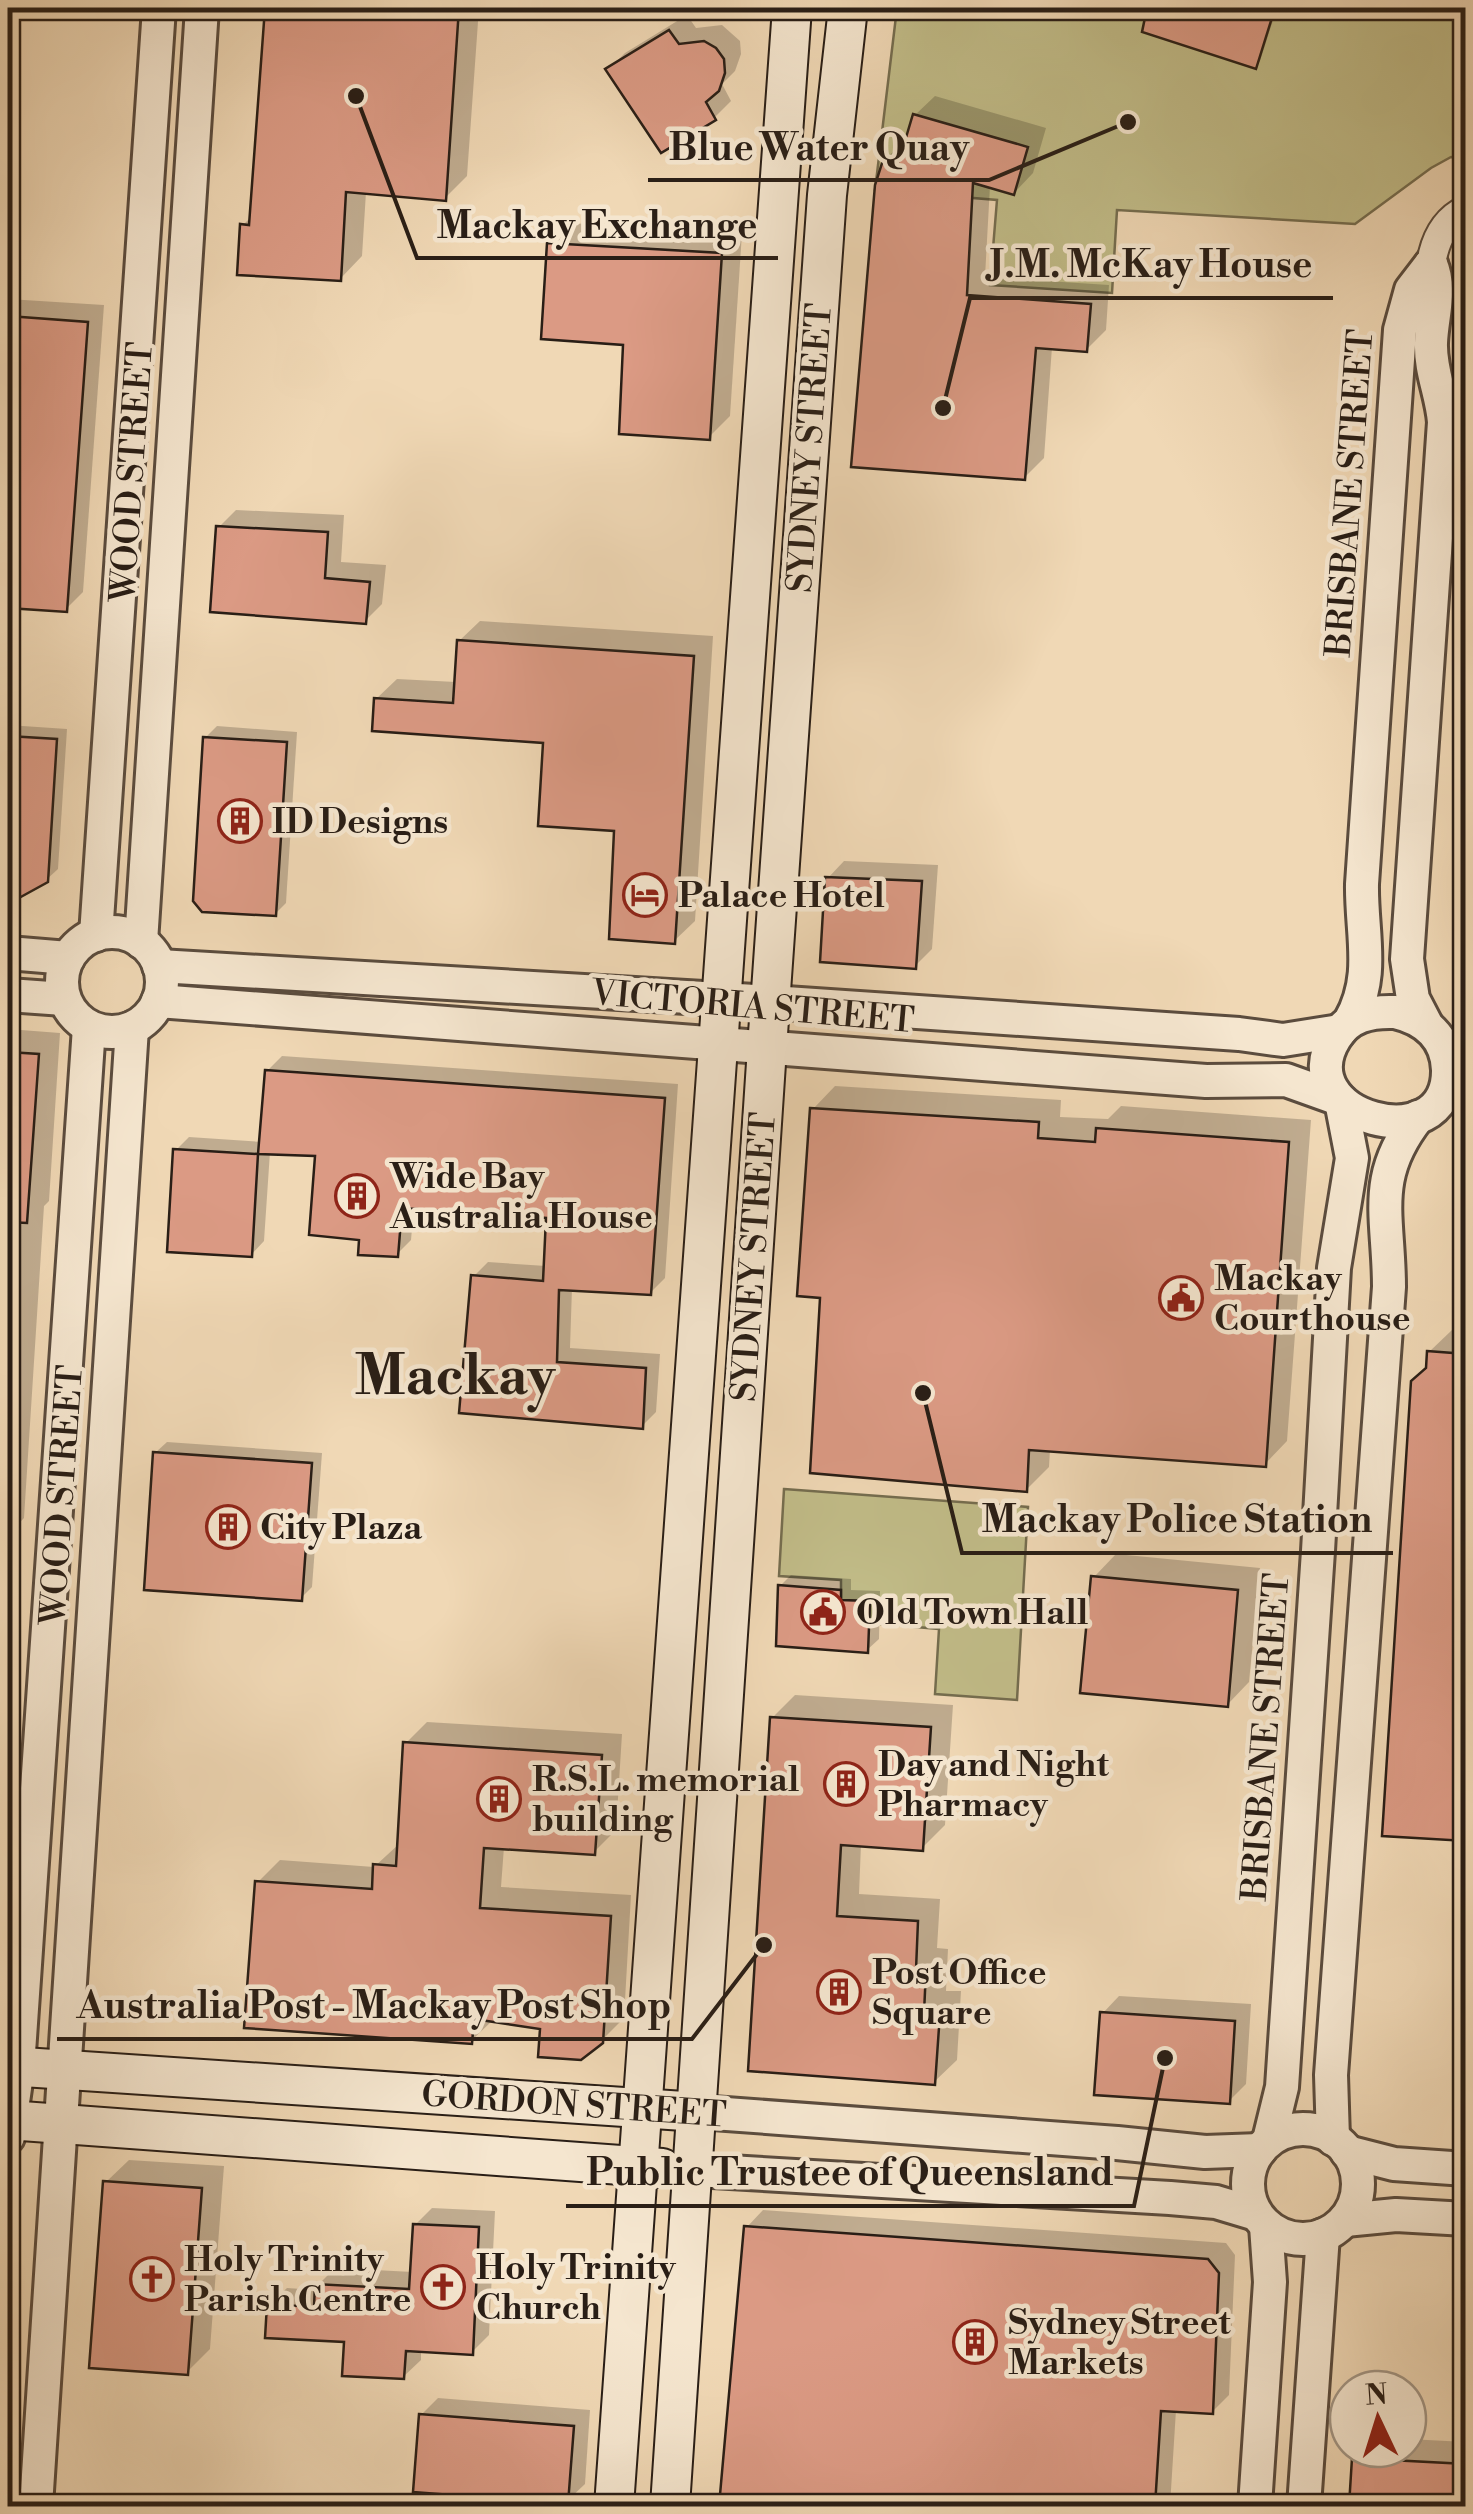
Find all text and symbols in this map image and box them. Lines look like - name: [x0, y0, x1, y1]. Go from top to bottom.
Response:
- callout: Blue Water Quay: [648, 112, 989, 180]
- text: Blue Water Quay: [669, 125, 970, 172]
- callout: Mackay Exchange: [417, 190, 778, 258]
- text: Mackay Exchange: [436, 203, 758, 250]
- callout: J.M. McKay House: [970, 230, 1333, 298]
- text: J.M. McKay House: [985, 242, 1312, 289]
- street label: SYDNEY STREET: [779, 302, 842, 594]
- street label: BRISBANE STREET: [1318, 328, 1383, 659]
- street label: WOOD STREET: [102, 341, 163, 604]
- building icon: ID Designs: [217, 798, 263, 844]
- place label: ID Designs: [272, 801, 448, 844]
- hotel icon: Palace Hotel: [622, 872, 668, 918]
- place label: Palace Hotel: [678, 875, 885, 918]
- street label: VICTORIA STREET: [589, 972, 916, 1043]
- street label: SYDNEY STREET: [723, 1111, 786, 1403]
- place label: Wide Bay Australia House: [389, 1156, 653, 1239]
- building icon: Wide Bay Australia House: [334, 1173, 380, 1219]
- place label: Mackay Courthouse: [1214, 1258, 1410, 1341]
- public building icon: Mackay Courthouse: [1158, 1275, 1204, 1321]
- district label: Mackay: [355, 1343, 557, 1413]
- street label: WOOD STREET: [32, 1364, 93, 1627]
- callout: Mackay Police Station: [962, 1485, 1393, 1553]
- text: Mackay Police Station: [982, 1497, 1372, 1544]
- building icon: City Plaza: [205, 1504, 251, 1550]
- place label: City Plaza: [260, 1507, 423, 1550]
- street label: BRISBANE STREET: [1234, 1572, 1299, 1903]
- public building icon: Old Town Hall: [800, 1589, 846, 1635]
- place label: Old Town Hall: [856, 1592, 1088, 1635]
- place label: Day and Night Pharmacy: [878, 1744, 1109, 1827]
- place label: R.S.L. memorial building: [532, 1759, 799, 1842]
- building icon: Day and Night Pharmacy: [823, 1761, 869, 1807]
- building icon: R.S.L. memorial building: [476, 1776, 522, 1822]
- place label: Post Office Square: [872, 1952, 1047, 2035]
- building icon: Post Office Square: [816, 1969, 862, 2015]
- callout: Australia Post - Mackay Post Shop: [57, 1971, 692, 2039]
- text: Australia Post - Mackay Post Shop: [76, 1983, 671, 2030]
- street label: GORDON STREET: [420, 2073, 728, 2138]
- callout: Public Trustee of Queensland: [566, 2138, 1134, 2206]
- text: Public Trustee of Queensland: [586, 2150, 1114, 2197]
- place label: Holy Trinity Parish Centre: [184, 2239, 411, 2322]
- place label: Holy Trinity Church: [476, 2247, 676, 2330]
- church icon: Holy Trinity Parish Centre: [129, 2256, 175, 2302]
- church icon: Holy Trinity Church: [420, 2264, 466, 2310]
- place label: Sydney Street Markets: [1008, 2302, 1231, 2385]
- building icon: Sydney Street Markets: [952, 2319, 998, 2365]
- north arrow: [1328, 2369, 1428, 2469]
- text: N: [1364, 2377, 1389, 2414]

